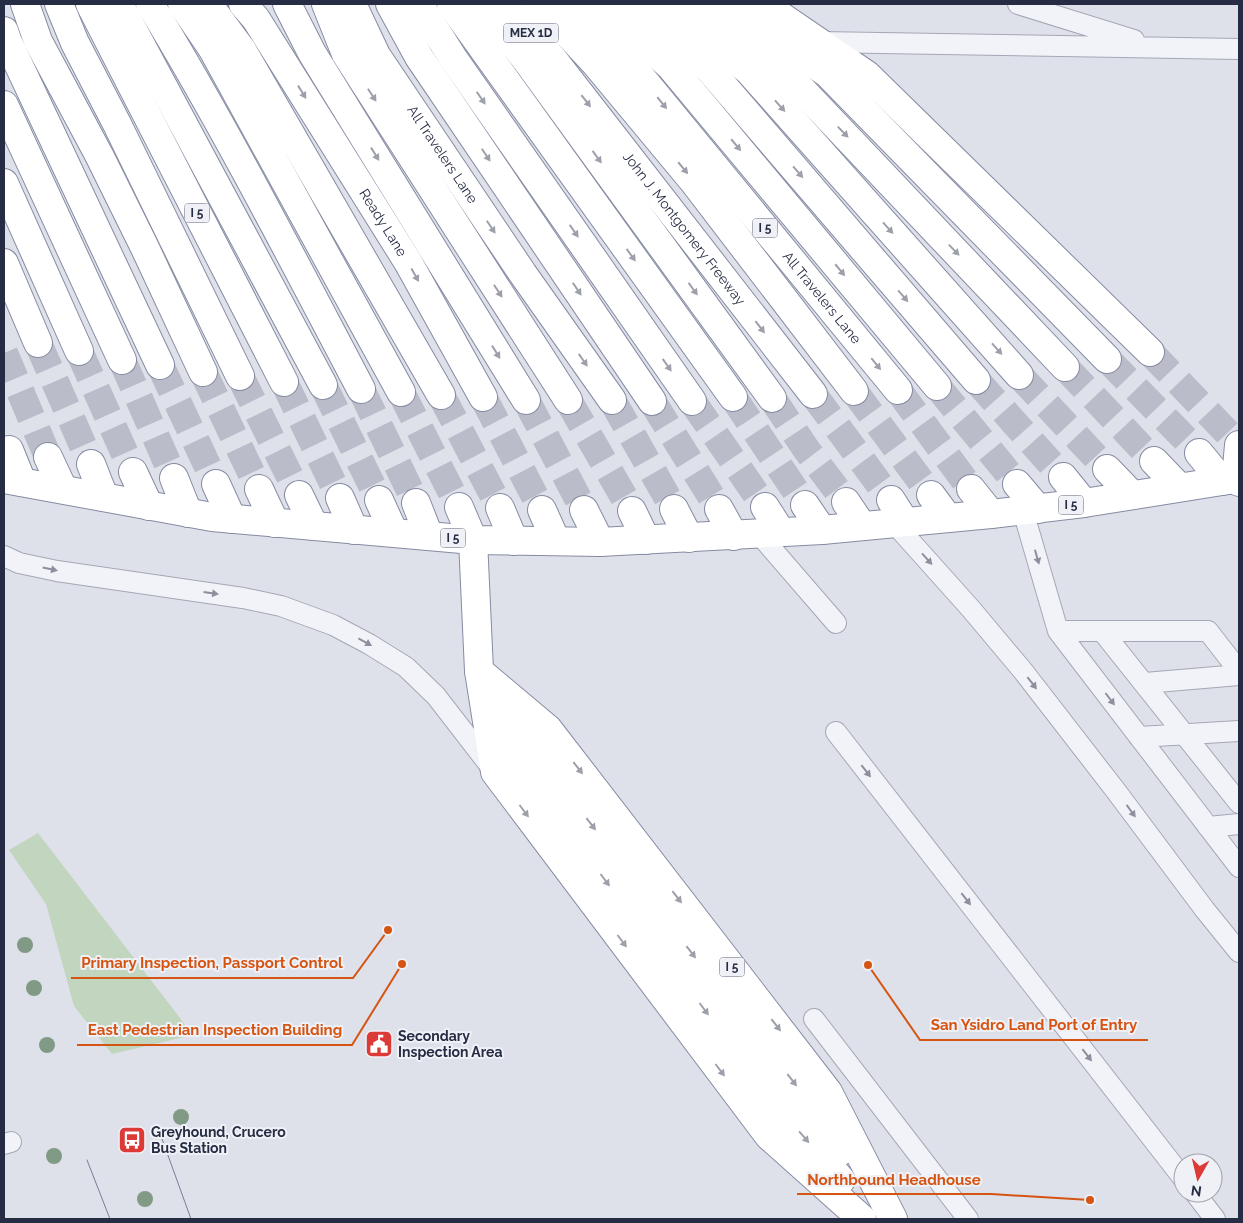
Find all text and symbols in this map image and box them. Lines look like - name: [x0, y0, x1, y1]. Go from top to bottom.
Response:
- road number: MEX 1D: [504, 23, 558, 42]
- one-way arrow: [298, 86, 307, 99]
- one-way arrow: [367, 88, 377, 102]
- one-way arrow: [476, 92, 486, 105]
- one-way arrow: [581, 94, 591, 108]
- one-way arrow: [656, 96, 667, 109]
- one-way arrow: [774, 100, 786, 112]
- street label: All Travelers Lane: [404, 102, 481, 206]
- one-way arrow: [836, 126, 848, 138]
- one-way arrow: [731, 138, 742, 151]
- one-way arrow: [370, 147, 379, 160]
- one-way arrow: [481, 148, 491, 162]
- street label: John J. Montgomery Freeway: [620, 149, 749, 308]
- one-way arrow: [592, 150, 602, 164]
- one-way arrow: [677, 162, 689, 174]
- one-way arrow: [792, 166, 803, 179]
- street label: Ready Lane: [356, 186, 410, 259]
- road number: I 5: [184, 204, 210, 222]
- road number: I 5: [752, 218, 778, 238]
- one-way arrow: [486, 220, 496, 233]
- one-way arrow: [883, 221, 894, 234]
- one-way arrow: [569, 225, 579, 238]
- one-way arrow: [948, 244, 960, 256]
- one-way arrow: [626, 248, 636, 262]
- street label: All Travelers Lane: [780, 248, 865, 347]
- one-way arrow: [834, 263, 846, 275]
- one-way arrow: [411, 269, 420, 282]
- one-way arrow: [688, 282, 698, 296]
- one-way arrow: [572, 283, 582, 296]
- one-way arrow: [493, 284, 502, 297]
- one-way arrow: [897, 289, 909, 301]
- one-way arrow: [755, 320, 766, 333]
- one-way arrow: [991, 342, 1002, 355]
- one-way arrow: [492, 345, 501, 358]
- one-way arrow: [578, 354, 588, 367]
- one-way arrow: [871, 357, 882, 370]
- one-way arrow: [662, 358, 672, 371]
- road number: I 5: [1058, 496, 1084, 514]
- road number: I 5: [440, 528, 466, 548]
- one-way arrow: [1033, 550, 1041, 565]
- one-way arrow: [921, 553, 933, 565]
- one-way arrow: [43, 566, 59, 574]
- one-way arrow: [203, 589, 219, 597]
- one-way arrow: [357, 638, 372, 646]
- one-way arrow: [1027, 676, 1037, 690]
- one-way arrow: [1105, 692, 1116, 705]
- one-way arrow: [573, 761, 583, 775]
- one-way arrow: [861, 764, 871, 778]
- one-way arrow: [519, 804, 530, 817]
- one-way arrow: [1126, 805, 1136, 818]
- one-way arrow: [586, 818, 597, 831]
- one-way arrow: [600, 873, 610, 887]
- one-way arrow: [672, 890, 683, 903]
- one-way arrow: [961, 892, 971, 906]
- one-way arrow: [617, 934, 627, 948]
- one-way arrow: [686, 946, 697, 959]
- callout: Primary Inspection, Passport Control: [71, 948, 353, 978]
- text: Primary Inspection, Passport Control: [81, 954, 343, 972]
- road number: I 5: [720, 958, 744, 976]
- one-way arrow: [699, 1002, 709, 1016]
- callout: San Ysidro Land Port of Entry: [920, 1010, 1148, 1040]
- callout: East Pedestrian Inspection Building: [77, 1015, 352, 1045]
- text: San Ysidro Land Port of Entry: [931, 1016, 1138, 1034]
- one-way arrow: [771, 1018, 782, 1031]
- text: East Pedestrian Inspection Building: [88, 1021, 342, 1039]
- place label: Secondary Inspection Area: [398, 1028, 503, 1060]
- public building icon: Secondary Inspection Area: [364, 1029, 394, 1059]
- one-way arrow: [1082, 1048, 1093, 1061]
- one-way arrow: [715, 1063, 725, 1077]
- one-way arrow: [786, 1074, 797, 1087]
- place label: Greyhound, Crucero Bus Station: [151, 1124, 286, 1156]
- bus stop icon: Greyhound, Crucero Bus Station: [117, 1125, 147, 1155]
- one-way arrow: [798, 1131, 810, 1143]
- north arrow: [1173, 1153, 1223, 1203]
- callout: Northbound Headhouse: [797, 1164, 991, 1194]
- text: Northbound Headhouse: [807, 1171, 981, 1189]
- text: N: [1190, 1182, 1203, 1200]

